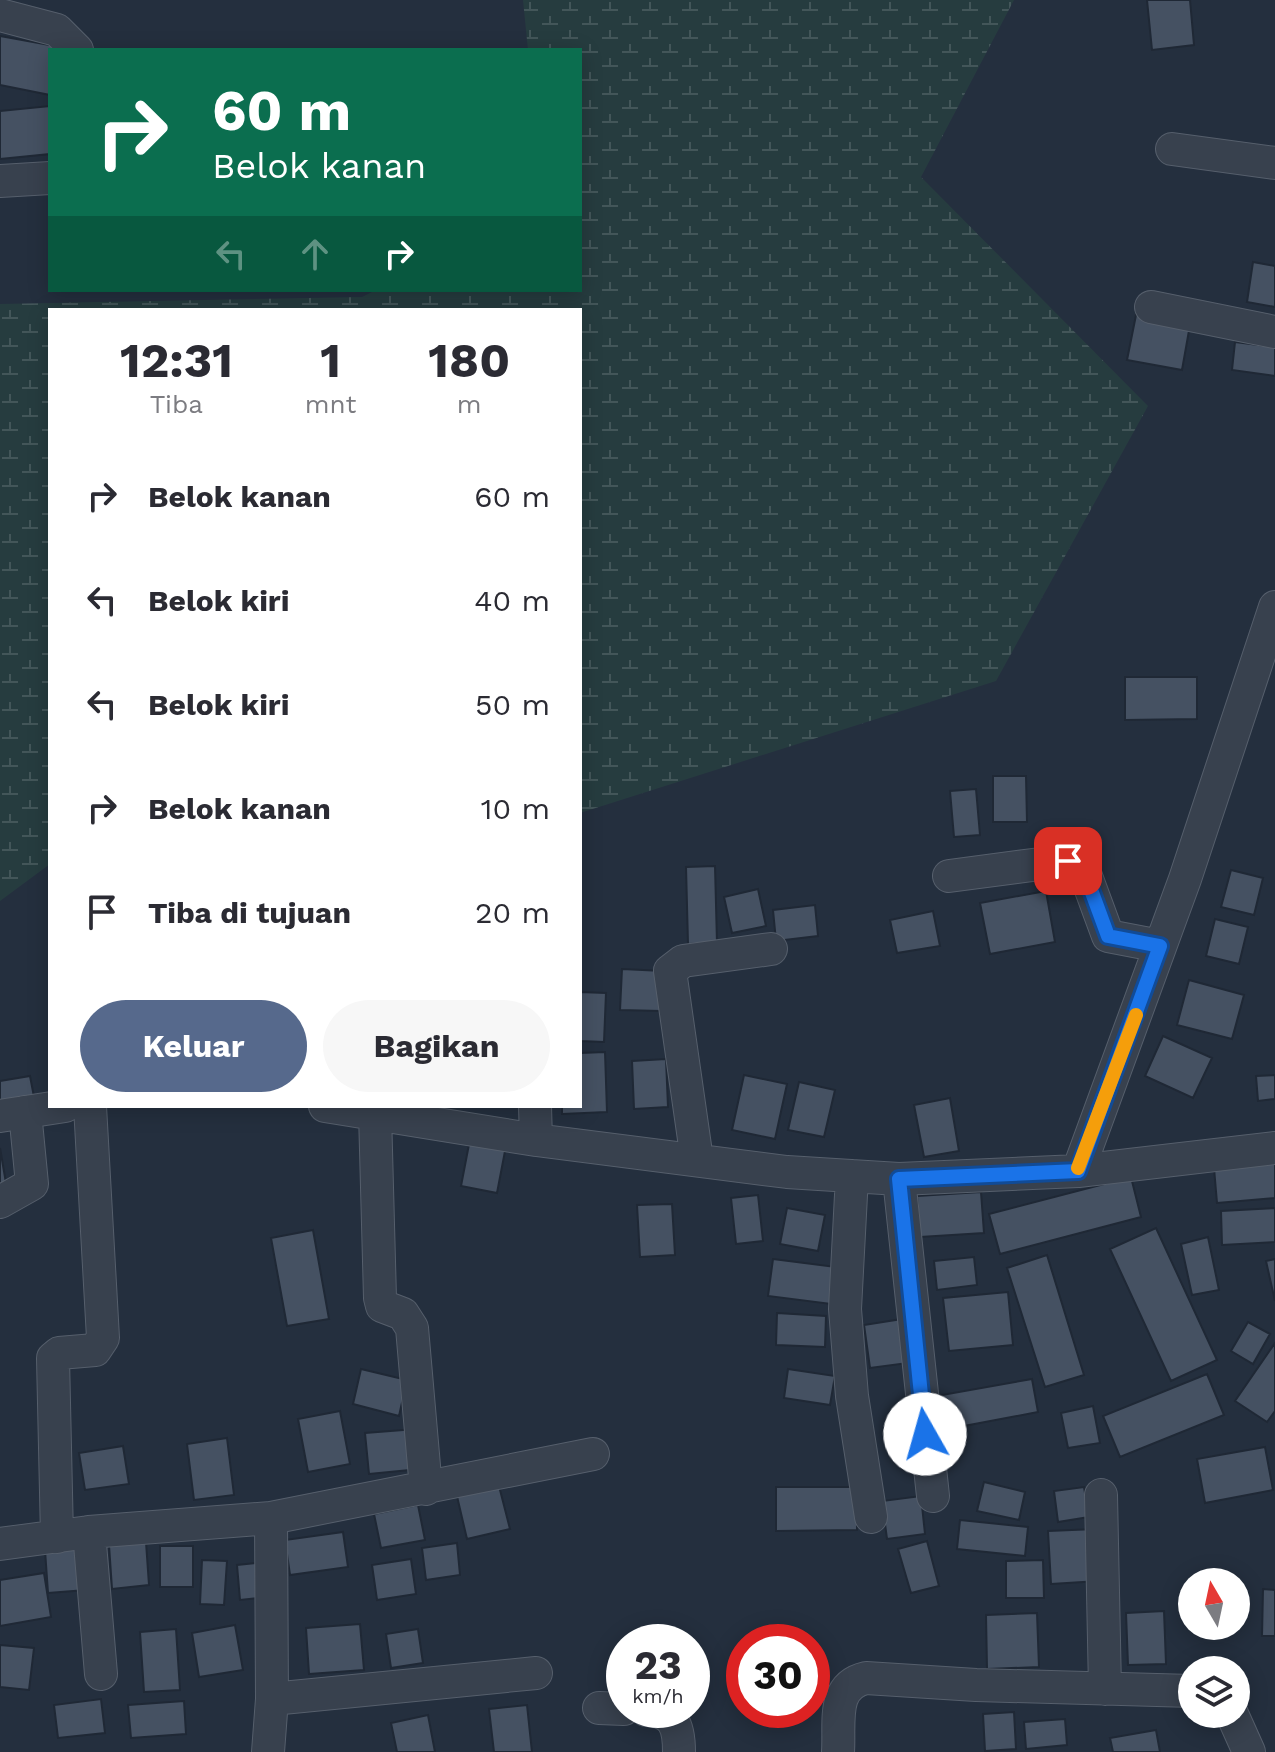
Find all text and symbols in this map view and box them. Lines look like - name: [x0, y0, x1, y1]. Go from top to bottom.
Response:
- text: 60 m: [212, 78, 351, 144]
- icon: right: [80, 80, 184, 184]
- text: Belok kanan: [212, 145, 426, 187]
- icon: left: [209, 232, 253, 276]
- icon: ahead: [293, 232, 337, 276]
- icon: right: [377, 232, 421, 276]
- text: 12:31: [120, 332, 233, 389]
- text: 1: [320, 332, 341, 389]
- text: 180: [428, 332, 510, 389]
- text: Tiba: [150, 389, 203, 419]
- text: mnt: [305, 389, 356, 419]
- text: m: [457, 389, 482, 419]
- icon: right: [80, 474, 124, 518]
- text: Belok kanan: [148, 479, 331, 514]
- text: 60 m: [474, 479, 550, 514]
- icon: left: [80, 578, 124, 622]
- text: Belok kiri: [148, 583, 290, 618]
- text: 40 m: [474, 583, 550, 618]
- icon: left: [80, 682, 124, 726]
- text: Belok kiri: [148, 687, 290, 722]
- text: 50 m: [475, 687, 550, 722]
- icon: right: [80, 786, 124, 830]
- text: Belok kanan: [148, 791, 331, 826]
- text: 10 m: [481, 791, 550, 826]
- pin: [1034, 827, 1102, 895]
- icon: arrive: [1046, 839, 1090, 883]
- icon: arrive: [80, 890, 124, 934]
- text: Tiba di tujuan: [148, 895, 351, 930]
- text: 20 m: [475, 895, 550, 930]
- button: Keluar: [80, 1000, 307, 1092]
- button: Bagikan: [323, 1000, 550, 1092]
- position arrow: [883, 1392, 967, 1476]
- north arrow: [1178, 1568, 1250, 1640]
- map controls: [1178, 1568, 1250, 1728]
- speed limit sign: 30: [726, 1624, 830, 1728]
- text: 23: [634, 1642, 682, 1689]
- button: layers: [1178, 1656, 1250, 1728]
- text: km/h: [632, 1684, 684, 1708]

